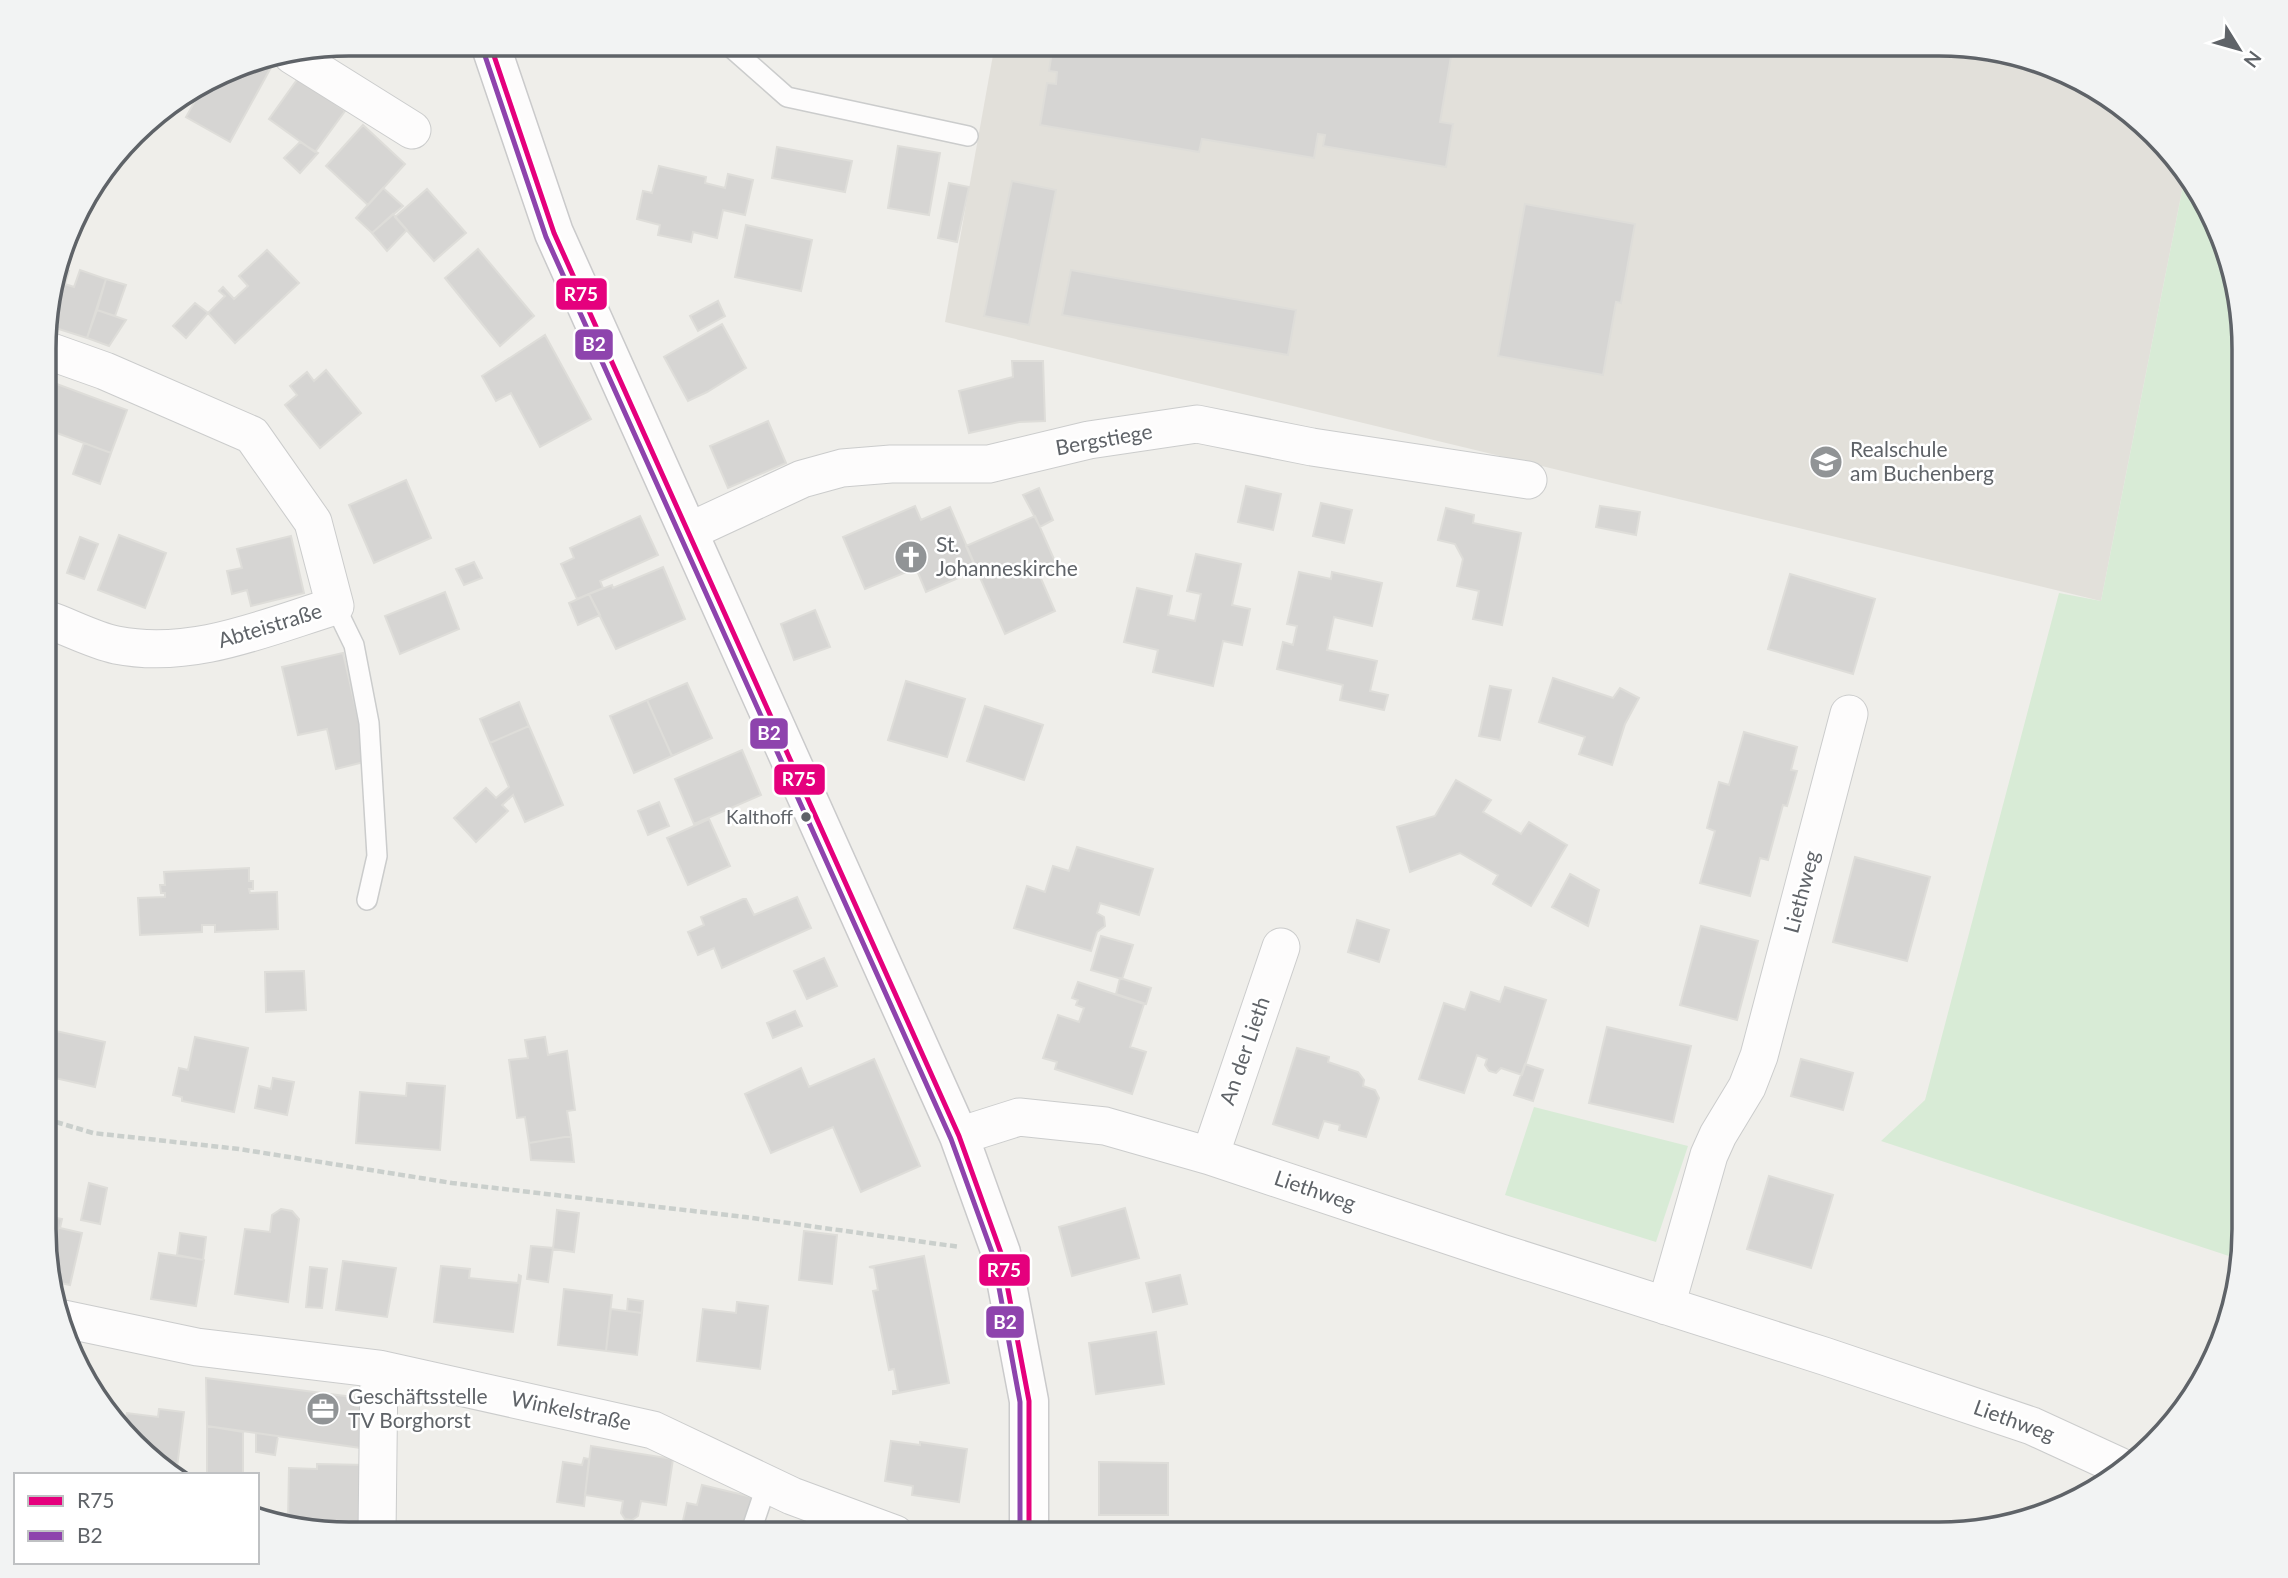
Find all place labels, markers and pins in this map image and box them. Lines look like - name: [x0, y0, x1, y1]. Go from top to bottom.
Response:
- place label: Realschule am Buchenberg: [1850, 436, 1994, 485]
- school or university icon: Realschule am Buchenberg: [1807, 443, 1845, 481]
- place label: St. Johanneskirche: [936, 531, 1078, 580]
- church icon: St. Johanneskirche: [892, 538, 930, 576]
- place label: Kalthoff: [726, 805, 793, 828]
- marker: Kalthoff: [799, 810, 813, 824]
- place label: Geschäftsstelle TV Borghorst: [348, 1383, 488, 1432]
- office icon: Geschäftsstelle TV Borghorst: [304, 1390, 342, 1428]

